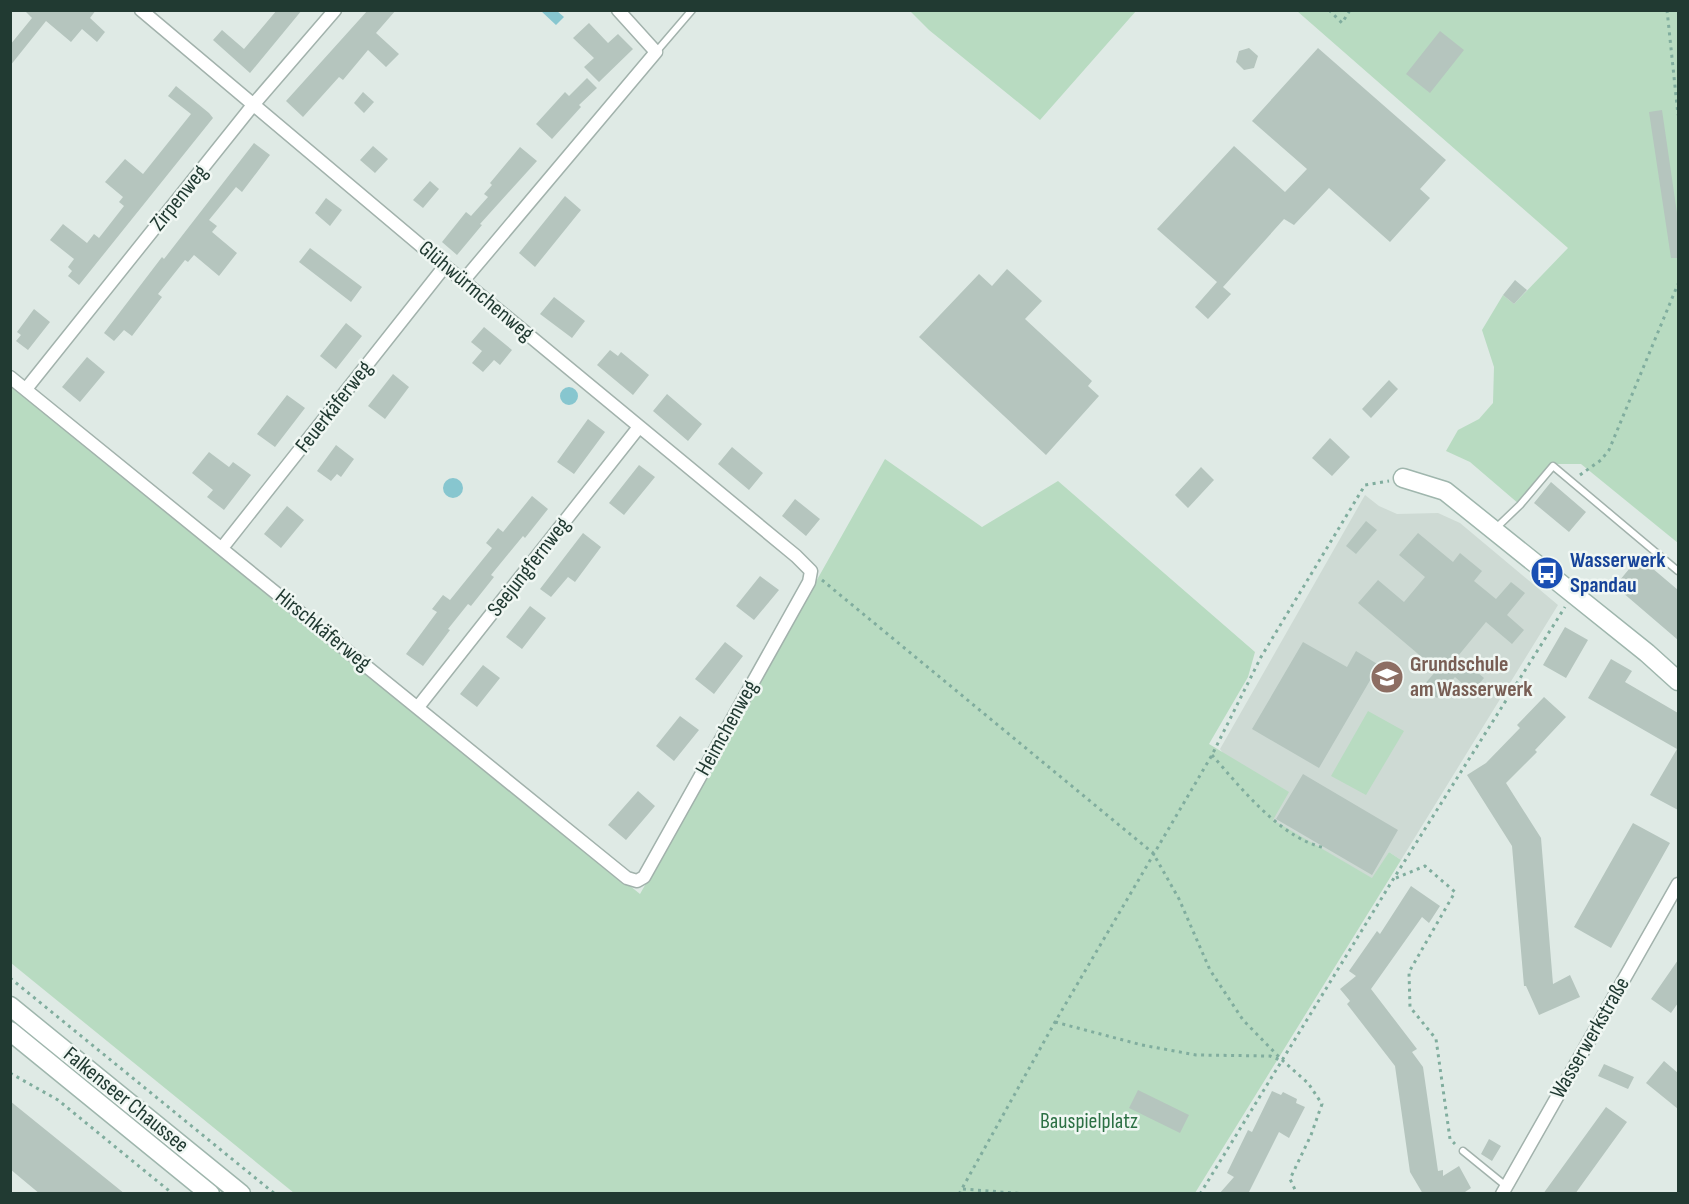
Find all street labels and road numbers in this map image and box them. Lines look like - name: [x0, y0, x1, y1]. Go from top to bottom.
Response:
- street label: Zirpenweg: [144, 159, 214, 236]
- street label: Glühwürmchenweg: [413, 235, 539, 347]
- street label: Feuerkäferweg: [290, 355, 378, 458]
- street label: Seejungfernweg: [482, 512, 576, 622]
- street label: Hirschkäferweg: [270, 583, 377, 677]
- street label: Heimchenweg: [690, 676, 764, 780]
- street label: Wasserwerkstraße: [1544, 972, 1636, 1104]
- street label: Falkenseer Chaussee: [58, 1041, 194, 1159]

